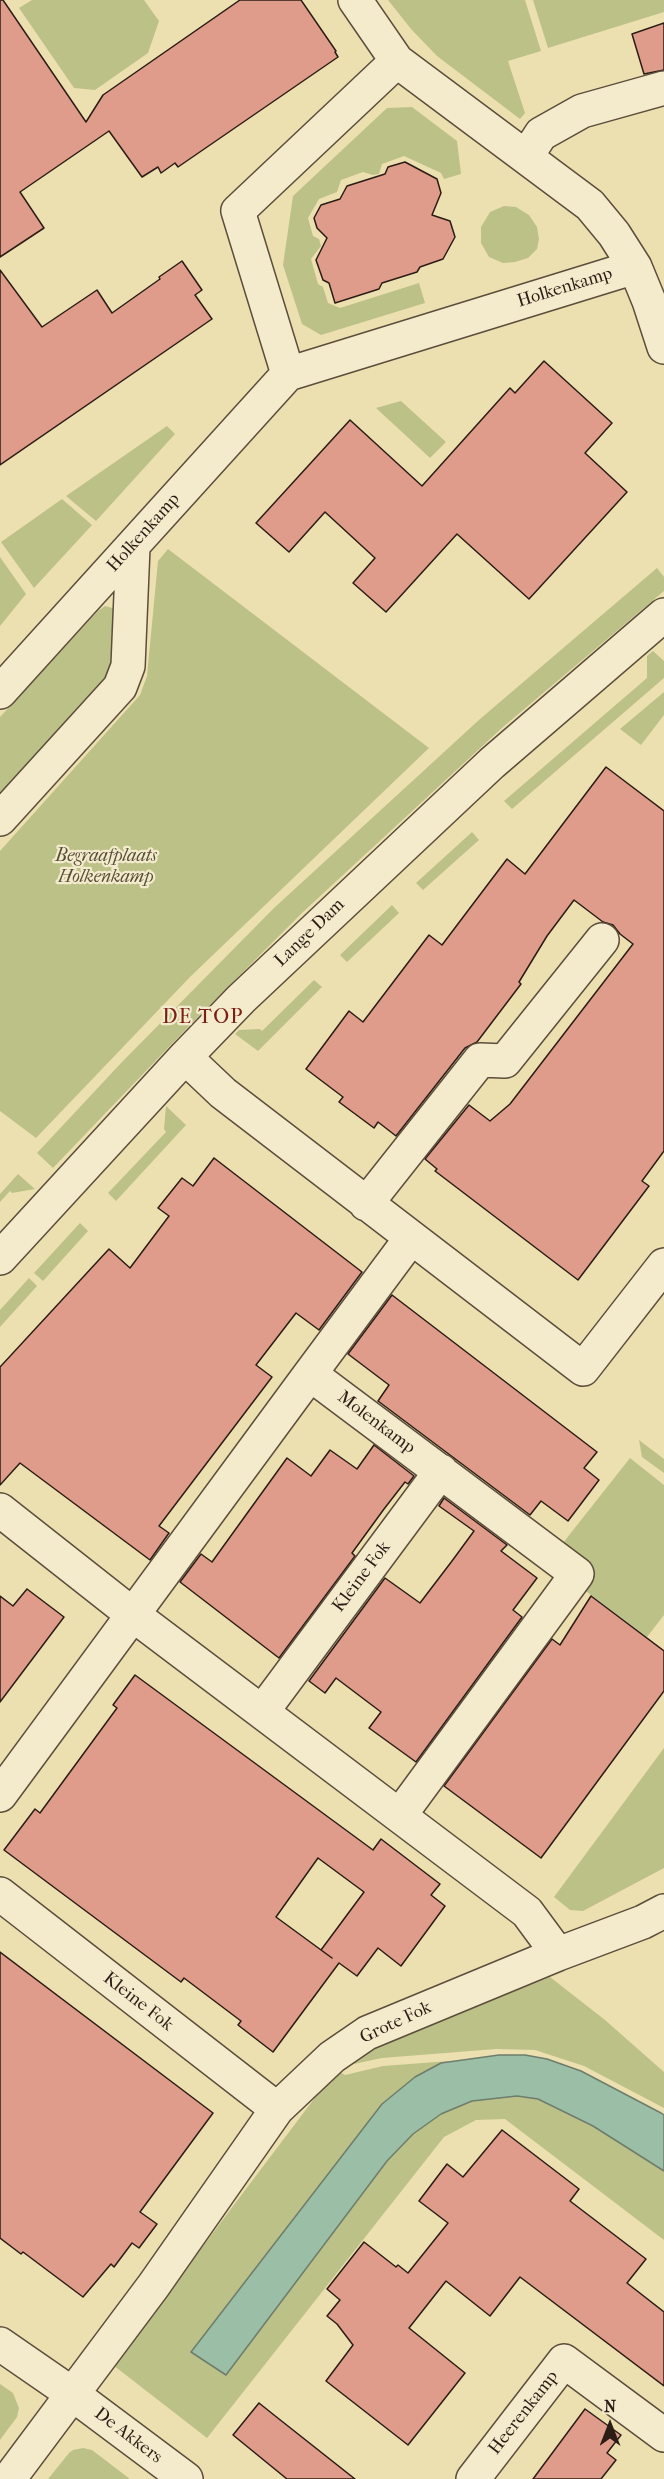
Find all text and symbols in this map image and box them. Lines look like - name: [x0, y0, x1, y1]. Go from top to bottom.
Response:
- street label: Holkenkamp: [515, 263, 615, 313]
- street label: Holkenkamp: [103, 489, 185, 577]
- park label: Begraafplaats Holkenkamp: [55, 846, 157, 888]
- street label: Lange Dam: [270, 894, 350, 972]
- district label: DE TOP: [162, 1006, 244, 1030]
- street label: Molenkamp: [333, 1387, 419, 1459]
- street label: Kleine Fok: [328, 1537, 396, 1617]
- street label: Kleine Fok: [99, 1968, 177, 2036]
- street label: Grote Fok: [357, 1997, 435, 2049]
- street label: Heerenkamp: [484, 2367, 564, 2459]
- north arrow: [580, 2395, 640, 2455]
- text: N: [604, 2397, 616, 2416]
- street label: De Akkers: [90, 2403, 166, 2469]

